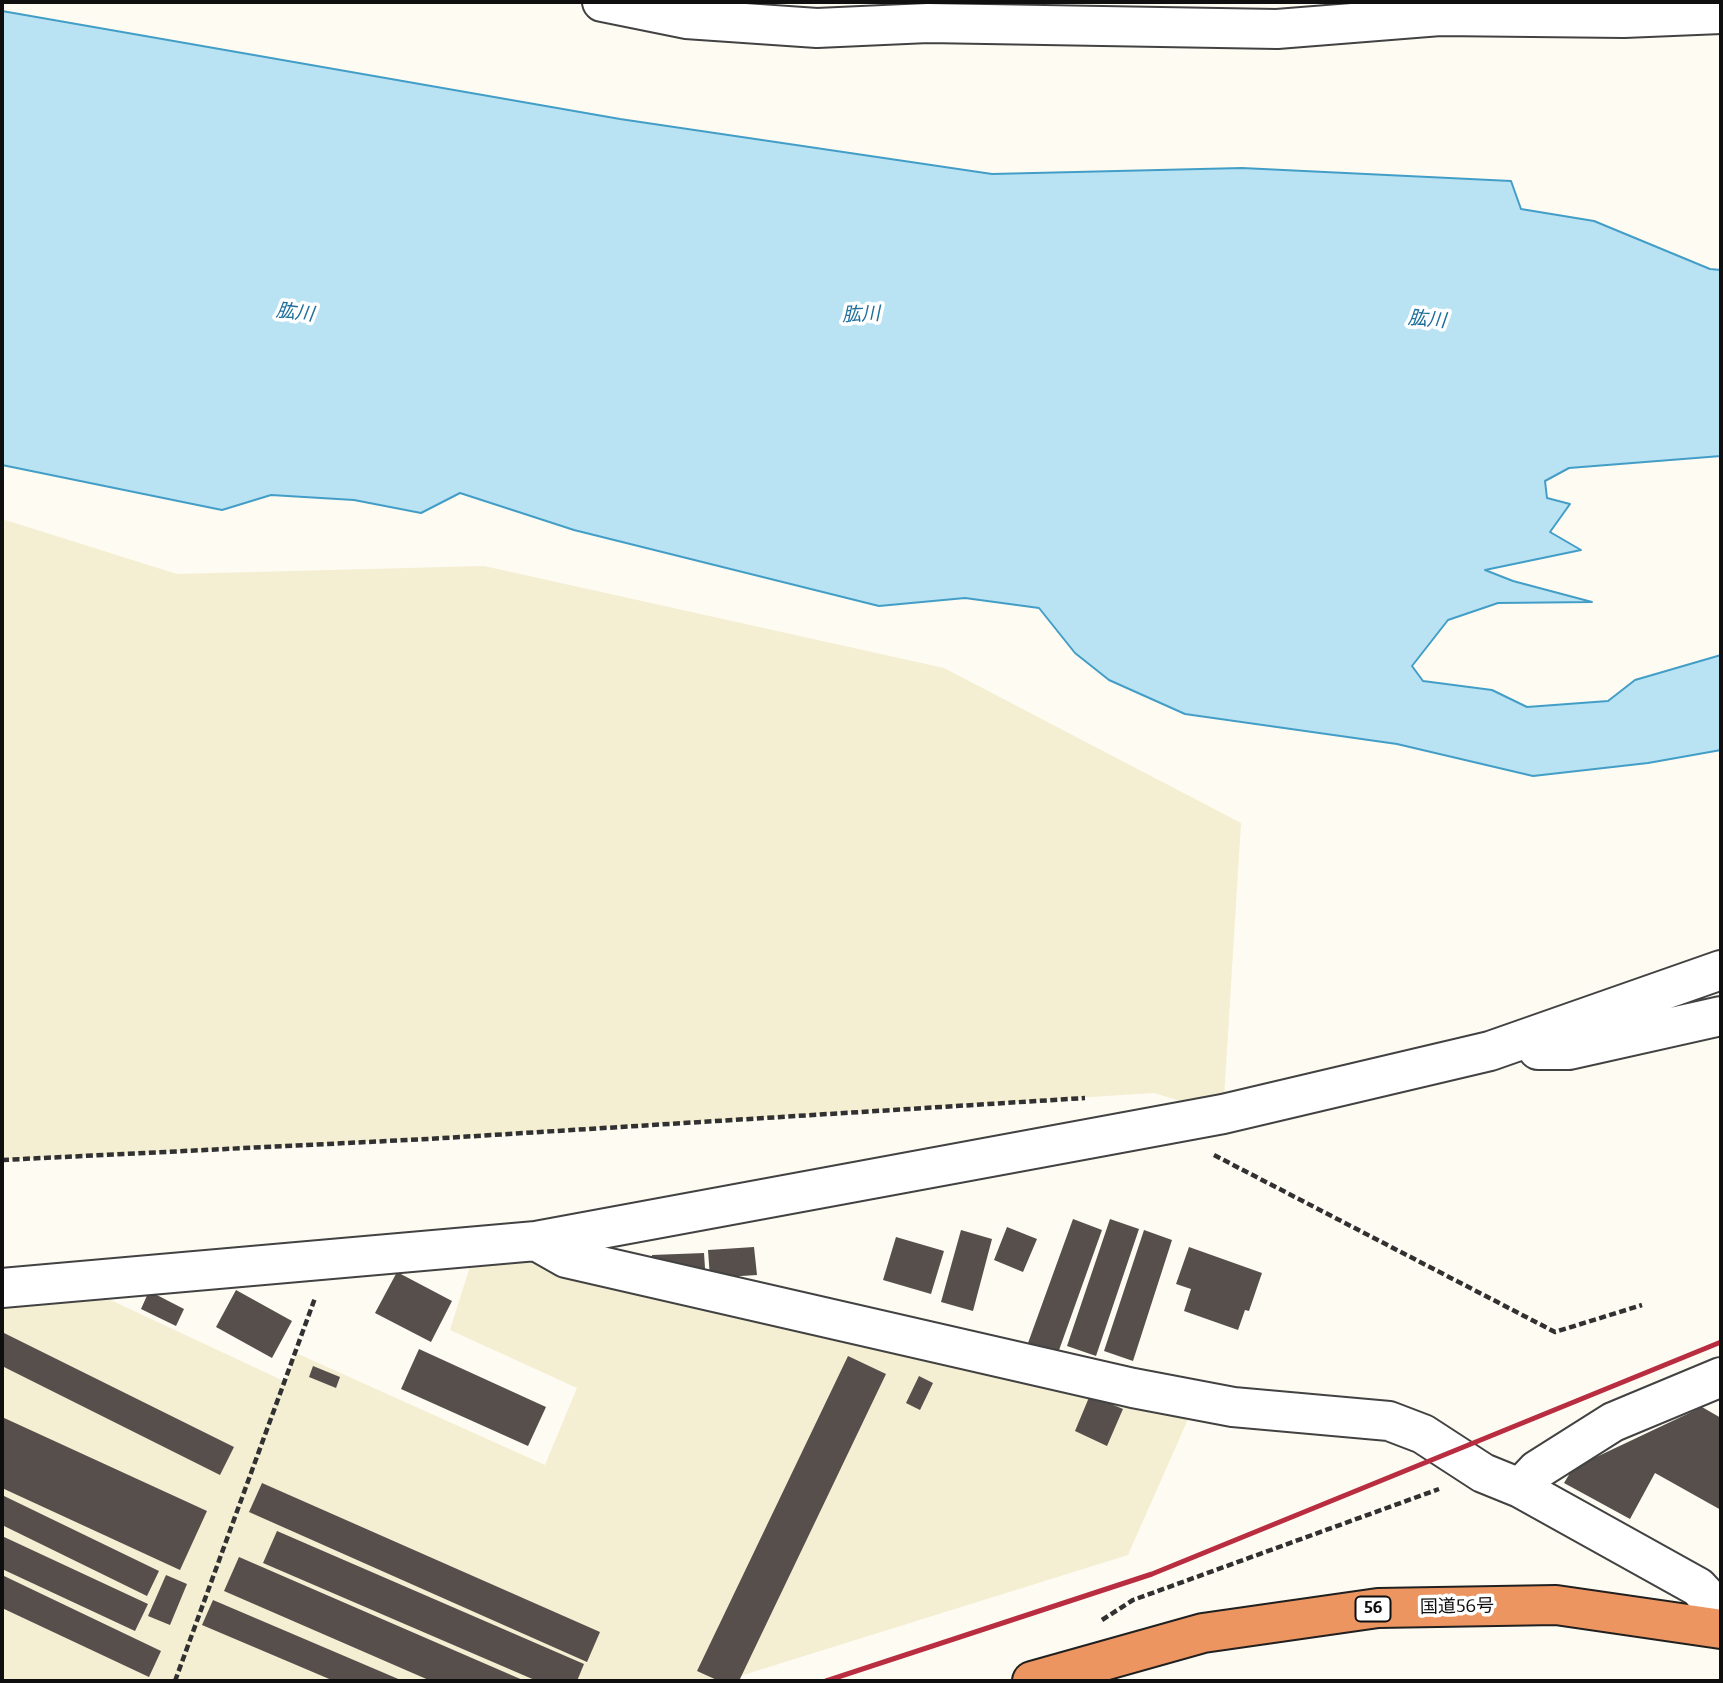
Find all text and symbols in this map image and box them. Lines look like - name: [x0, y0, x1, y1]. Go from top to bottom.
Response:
- water label: 肱川: [275, 299, 315, 327]
- water label: 肱川: [842, 303, 880, 327]
- water label: 肱川: [1407, 307, 1447, 333]
- road number: 56: [1356, 1596, 1390, 1622]
- street label: 国道56号: [1420, 1596, 1494, 1618]

